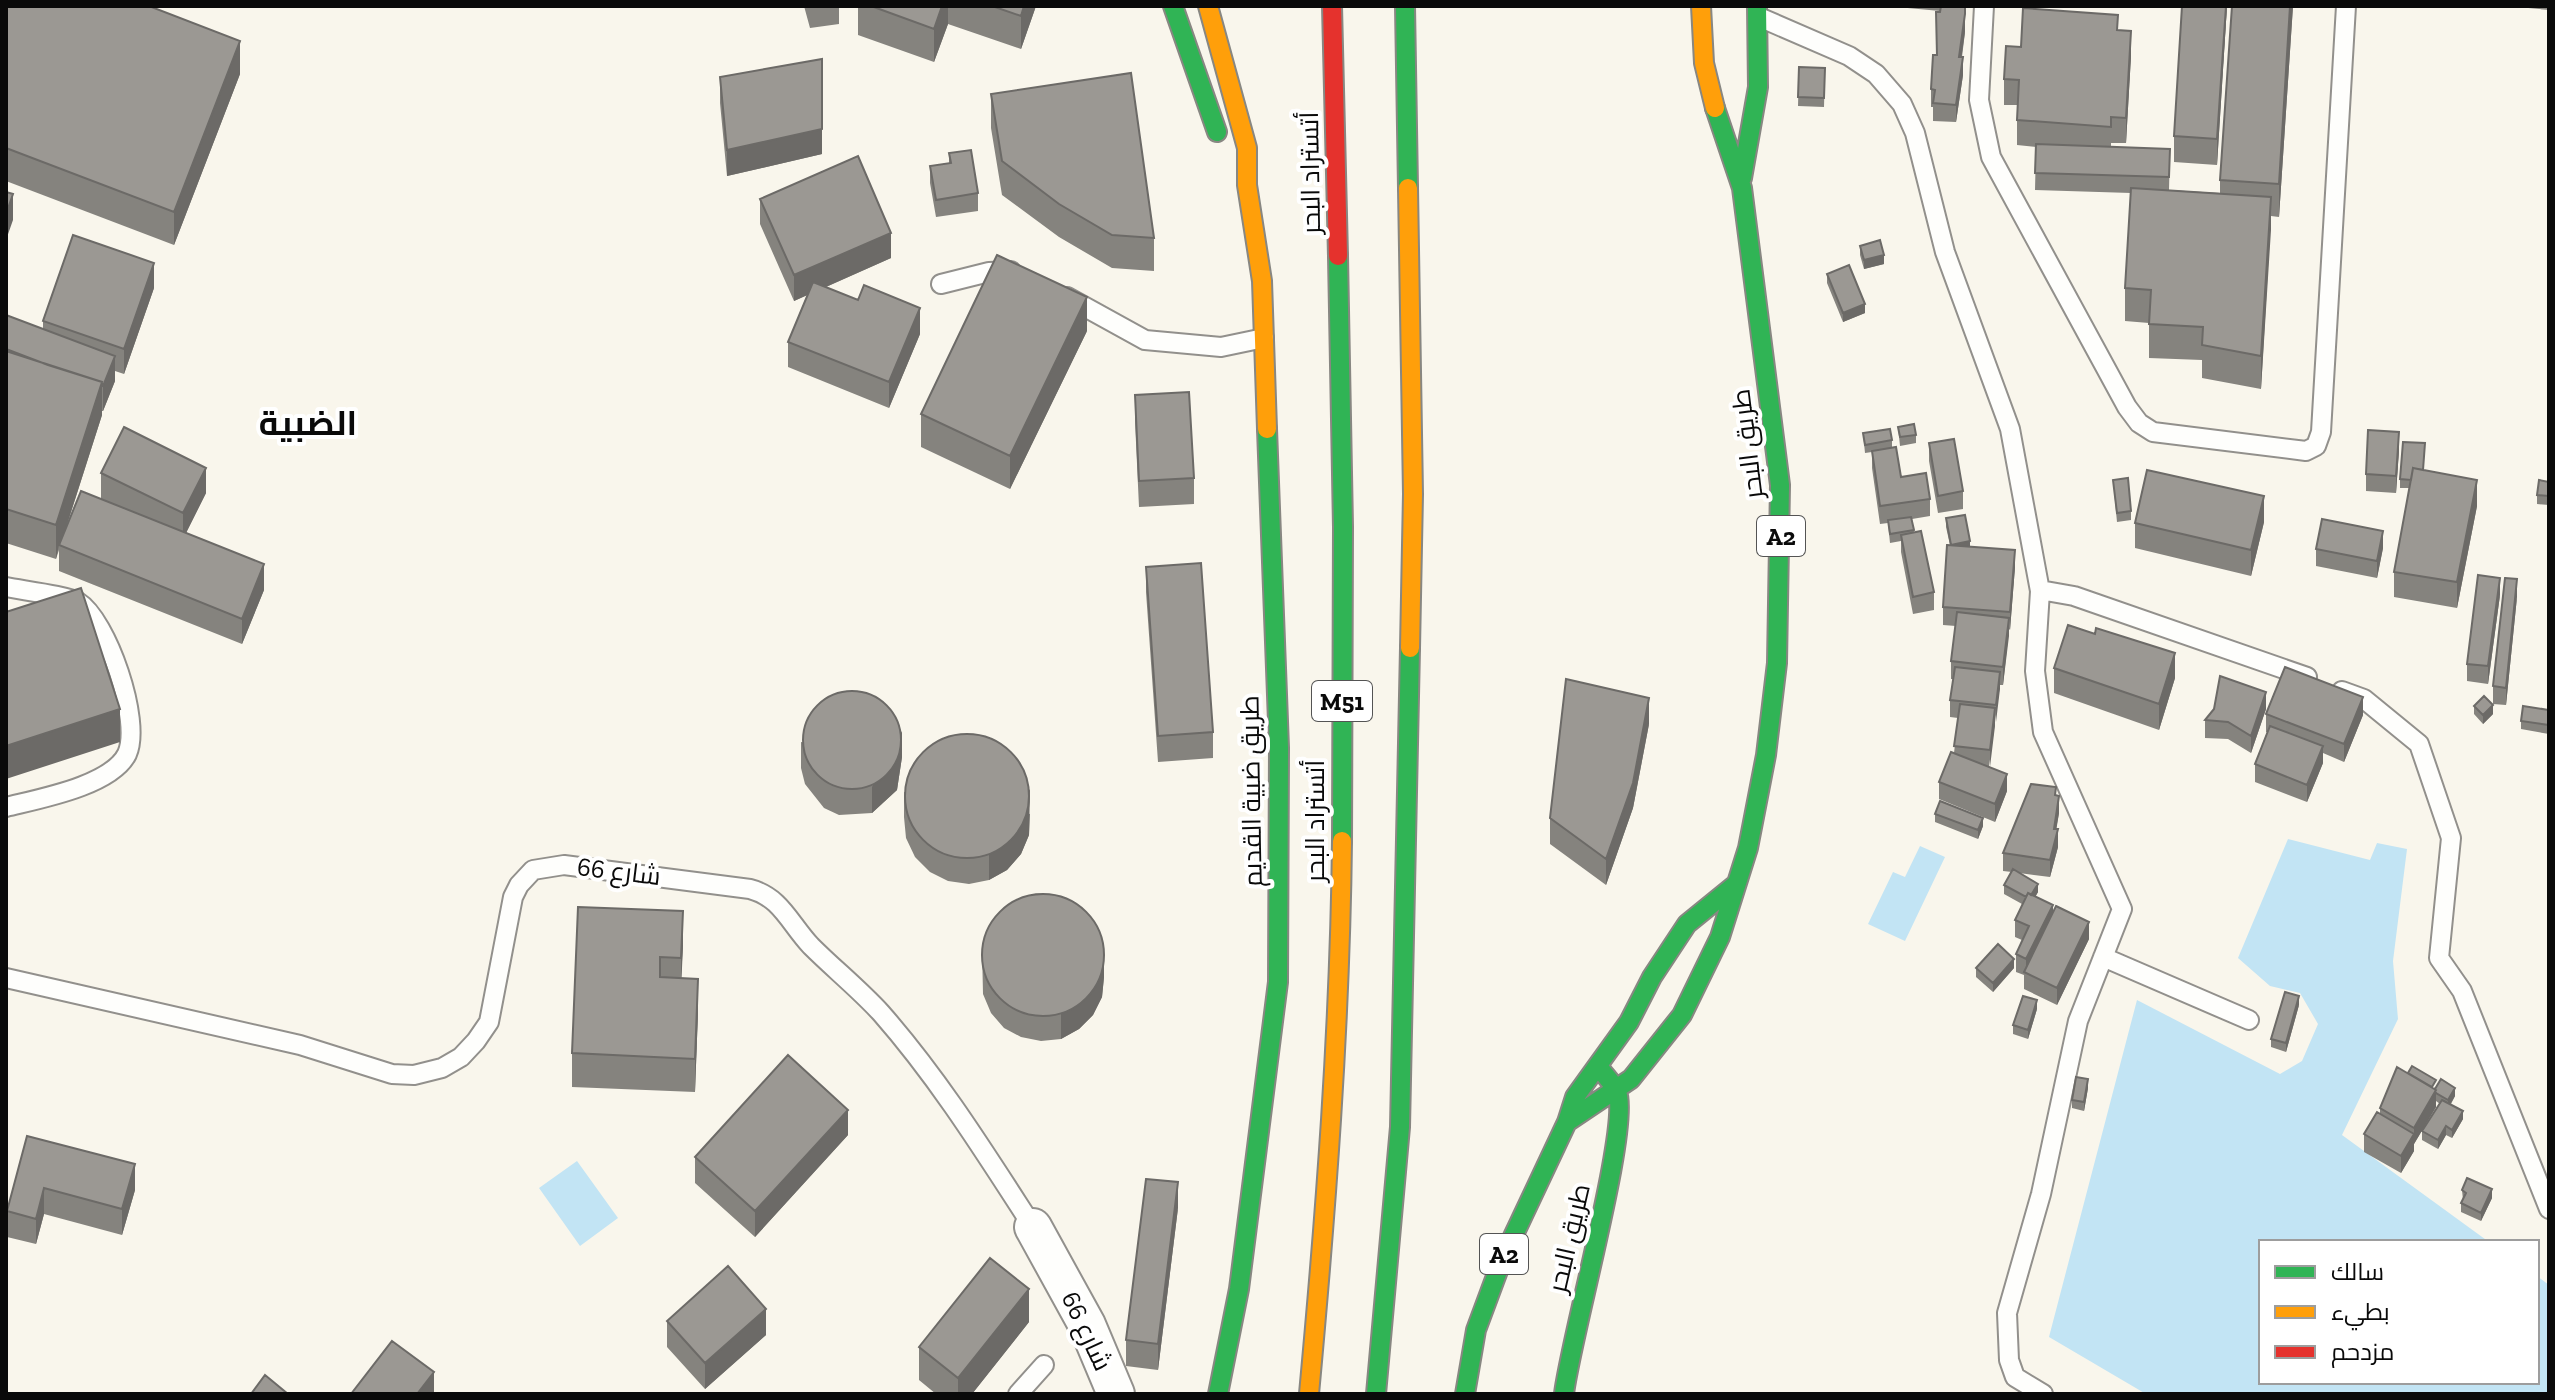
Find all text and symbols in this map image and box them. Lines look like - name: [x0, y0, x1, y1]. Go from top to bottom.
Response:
- street label: أتستراد البحر: [1292, 111, 1327, 237]
- street label: طريق البحر: [1724, 387, 1770, 503]
- district label: الضبية: [259, 403, 357, 444]
- road number: A2: [1757, 516, 1805, 556]
- road number: M51: [1312, 681, 1372, 721]
- street label: طريق ضبية القديم: [1233, 695, 1271, 887]
- street label: أتستراد البحر: [1298, 760, 1331, 884]
- street label: شارع 66: [575, 850, 663, 893]
- street label: طريق البحر: [1541, 1181, 1597, 1297]
- road number: A2: [1480, 1234, 1528, 1274]
- legend: [2259, 1240, 2539, 1384]
- text: سالك: [2331, 1257, 2384, 1286]
- street label: شارع 66: [1054, 1286, 1119, 1376]
- text: بطيء: [2331, 1297, 2390, 1331]
- text: مزدحم: [2331, 1337, 2394, 1368]

